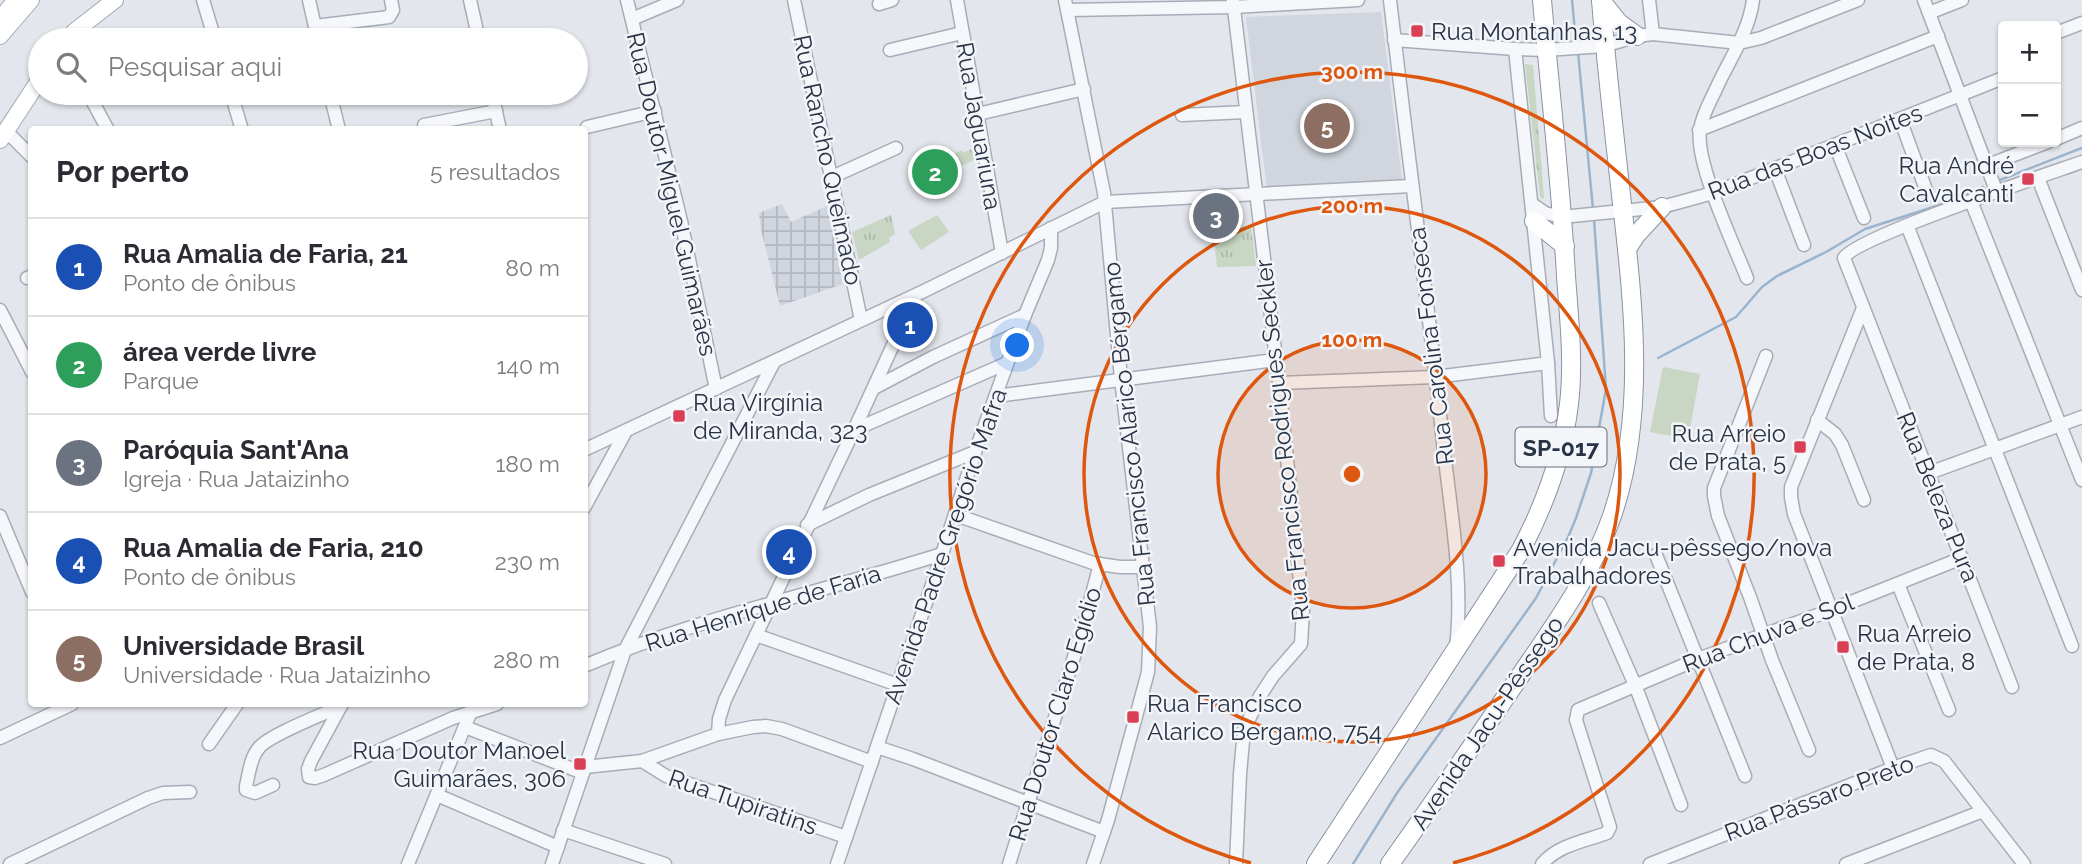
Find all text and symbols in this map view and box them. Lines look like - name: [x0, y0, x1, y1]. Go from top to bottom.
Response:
- place label: Rua Montanhas, 13: [1431, 17, 1637, 46]
- map controls: [1998, 21, 2061, 147]
- button: +: [1998, 21, 2061, 84]
- marker: Rua Montanhas, 13: [1409, 23, 1425, 39]
- search box: [28, 28, 588, 105]
- street label: Rua Doutor Miguel Guimarães: [621, 29, 723, 359]
- street label: Rua Rancho Queimado: [787, 32, 869, 288]
- street label: Rua Jaguariuna: [950, 40, 1008, 212]
- icon: search: [52, 48, 90, 86]
- text: Pesquisar aqui: [108, 52, 282, 82]
- text: 300 m: [1321, 59, 1383, 84]
- button: −: [1998, 84, 2061, 147]
- street label: Rua das Boas Noites: [1704, 98, 1926, 206]
- pin: 5: [1304, 100, 1350, 152]
- pin: 2: [912, 146, 958, 198]
- place label: Rua André Cavalcanti: [1899, 151, 2014, 208]
- text: Por perto: [56, 154, 189, 189]
- text: 5 resultados: [430, 158, 560, 185]
- marker: Rua André Cavalcanti: [2020, 171, 2036, 187]
- pin: 3: [1193, 190, 1239, 242]
- text: 200 m: [1321, 193, 1383, 218]
- street label: Rua Carolina Fonseca: [1402, 225, 1460, 467]
- text: Rua Amalia de Faria, 21: [123, 239, 408, 269]
- text: 1: [73, 254, 85, 281]
- text: 80 m: [505, 254, 560, 281]
- street label: Rua Francisco Rodrigues Seckler: [1249, 257, 1315, 622]
- street label: Rua Francisco Alarico Bérgamo: [1097, 261, 1161, 607]
- text: Ponto de ônibus: [123, 269, 296, 296]
- pin: 1: [887, 299, 933, 351]
- text: 100 m: [1322, 327, 1382, 352]
- your location: [1000, 328, 1034, 362]
- text: área verde livre: [123, 337, 316, 367]
- text: 2: [73, 352, 85, 379]
- text: 140 m: [497, 352, 560, 379]
- text: Parque: [123, 367, 199, 394]
- street label: Avenida Padre Gregório Mafra: [877, 384, 1013, 708]
- place label: Rua Virgínia de Miranda, 323: [693, 388, 868, 445]
- marker: Rua Virgínia de Miranda, 323: [671, 408, 687, 424]
- street label: Rua Beleza Pura: [1891, 408, 1985, 586]
- place label: Rua Arreio de Prata, 5: [1669, 419, 1786, 476]
- road number: SP-017: [1516, 428, 1606, 466]
- text: Paróquia Sant'Ana: [123, 435, 349, 465]
- marker: Rua Arreio de Prata, 5: [1792, 439, 1808, 455]
- text: 3: [73, 450, 85, 477]
- text: 180 m: [495, 450, 560, 477]
- centre of rings: [1340, 462, 1364, 486]
- text: Igreja · Rua Jataizinho: [123, 465, 349, 492]
- pin: 4: [766, 526, 812, 578]
- text: Rua Amalia de Faria, 210: [123, 533, 424, 563]
- place label: Avenida Jacu-pêssego/nova Trabalhadores: [1513, 533, 1832, 590]
- text: 4: [72, 548, 86, 575]
- text: 230 m: [495, 548, 560, 575]
- marker: Avenida Jacu-pêssego/nova Trabalhadores: [1491, 553, 1507, 569]
- street label: Rua Henrique de Faria: [642, 558, 884, 658]
- text: Ponto de ônibus: [123, 563, 296, 590]
- street label: Rua Doutor Claro Egídio: [1003, 584, 1107, 844]
- street label: Rua Chuva e Sol: [1678, 587, 1858, 679]
- street label: Avenida Jacu-Pêssego: [1405, 611, 1569, 835]
- place label: Rua Arreio de Prata, 8: [1857, 619, 1975, 676]
- text: Universidade Brasil: [123, 631, 364, 661]
- marker: Rua Arreio de Prata, 8: [1835, 639, 1851, 655]
- text: 5: [73, 646, 85, 673]
- text: 280 m: [493, 646, 560, 673]
- text: Universidade · Rua Jataizinho: [123, 661, 431, 688]
- place label: Rua Francisco Alarico Bergamo, 754: [1147, 689, 1382, 746]
- marker: Rua Francisco Alarico Bergamo, 754: [1125, 709, 1141, 725]
- place label: Rua Doutor Manoel Guimarães, 306: [352, 736, 566, 793]
- street label: Rua Pássaro Preto: [1720, 749, 1918, 847]
- marker: Rua Doutor Manoel Guimarães, 306: [572, 756, 588, 772]
- street label: Rua Tupiratins: [665, 763, 821, 841]

